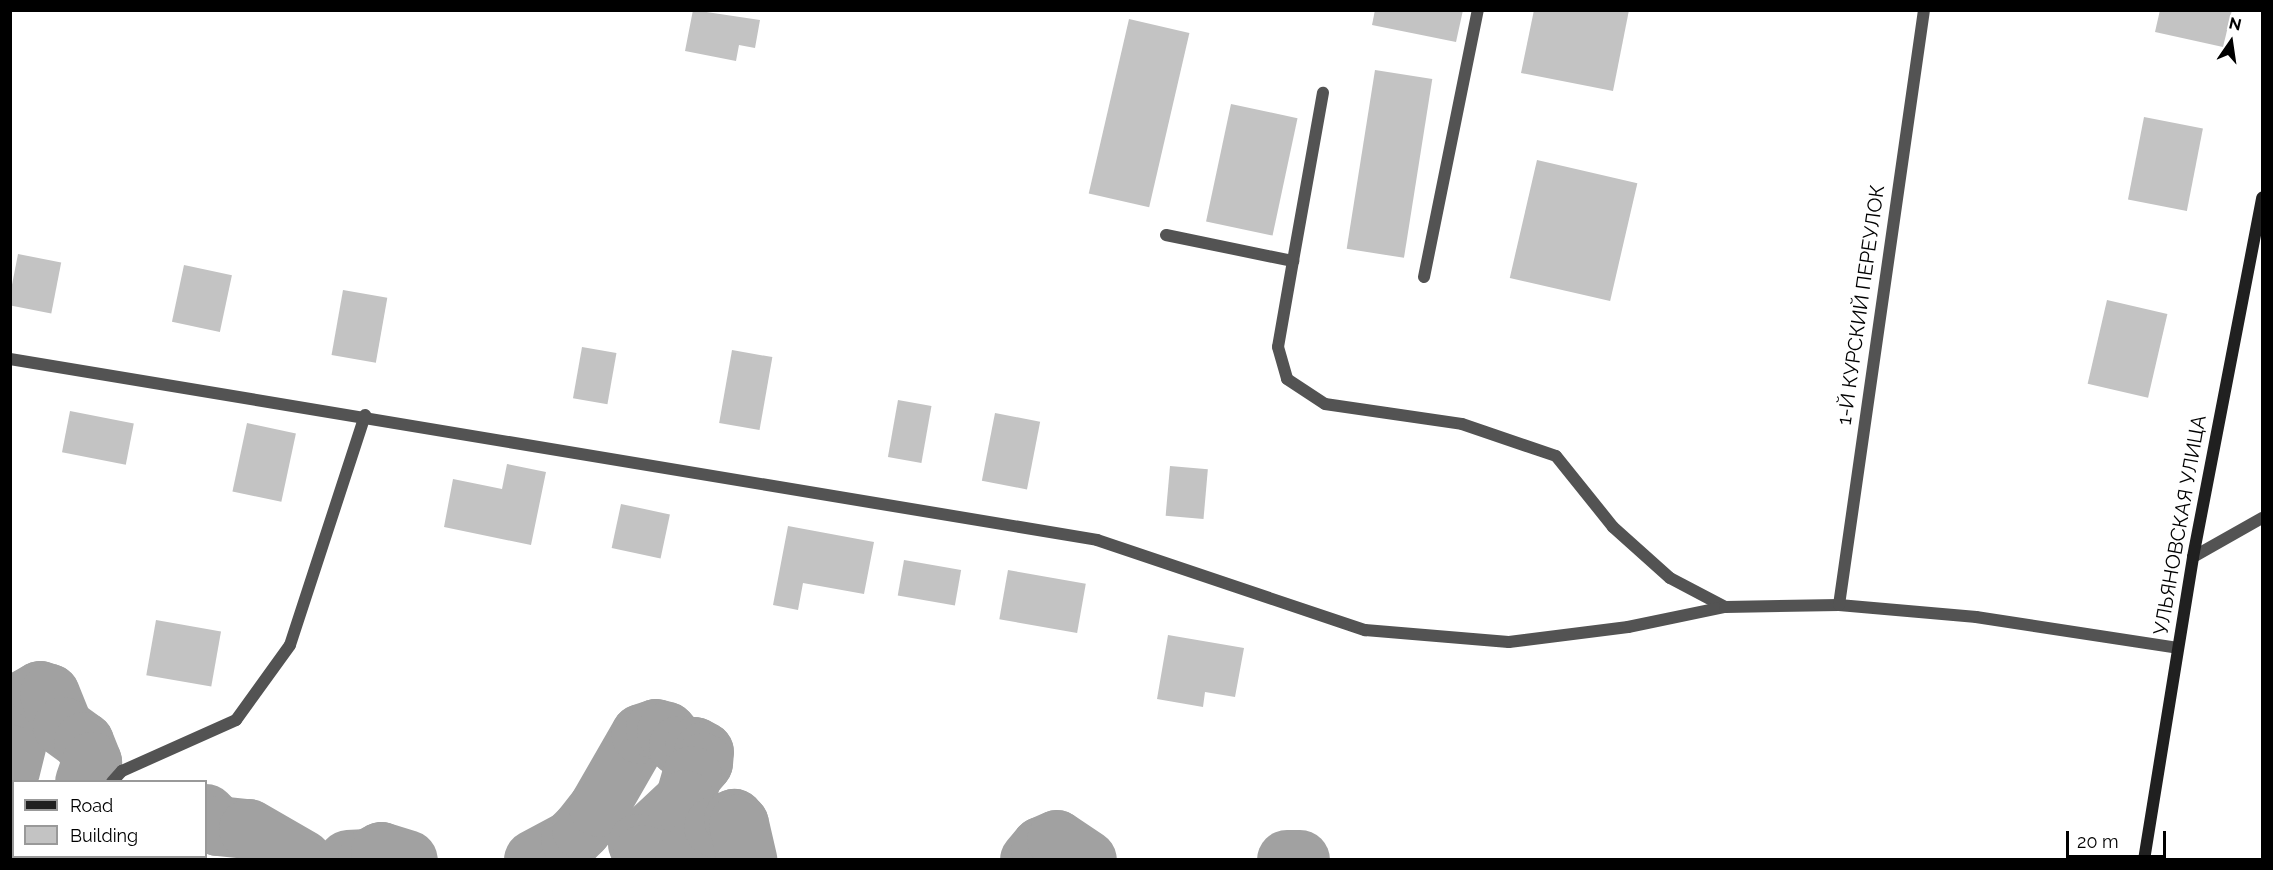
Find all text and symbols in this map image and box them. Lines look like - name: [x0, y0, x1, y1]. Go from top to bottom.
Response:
- north arrow: [2201, 12, 2261, 72]
- text: N: [2227, 13, 2243, 35]
- street label: 1-Й КУРСКИЙ ПЕРЕУЛОК: [1832, 183, 1890, 427]
- street label: УЛЬЯНОВСКАЯ УЛИЦА: [2149, 413, 2211, 637]
- legend: [12, 780, 207, 858]
- text: Road: [70, 795, 113, 816]
- scale bar: [2069, 819, 2170, 857]
- text: Building: [70, 825, 138, 846]
- text: 20 m: [2077, 831, 2119, 852]

